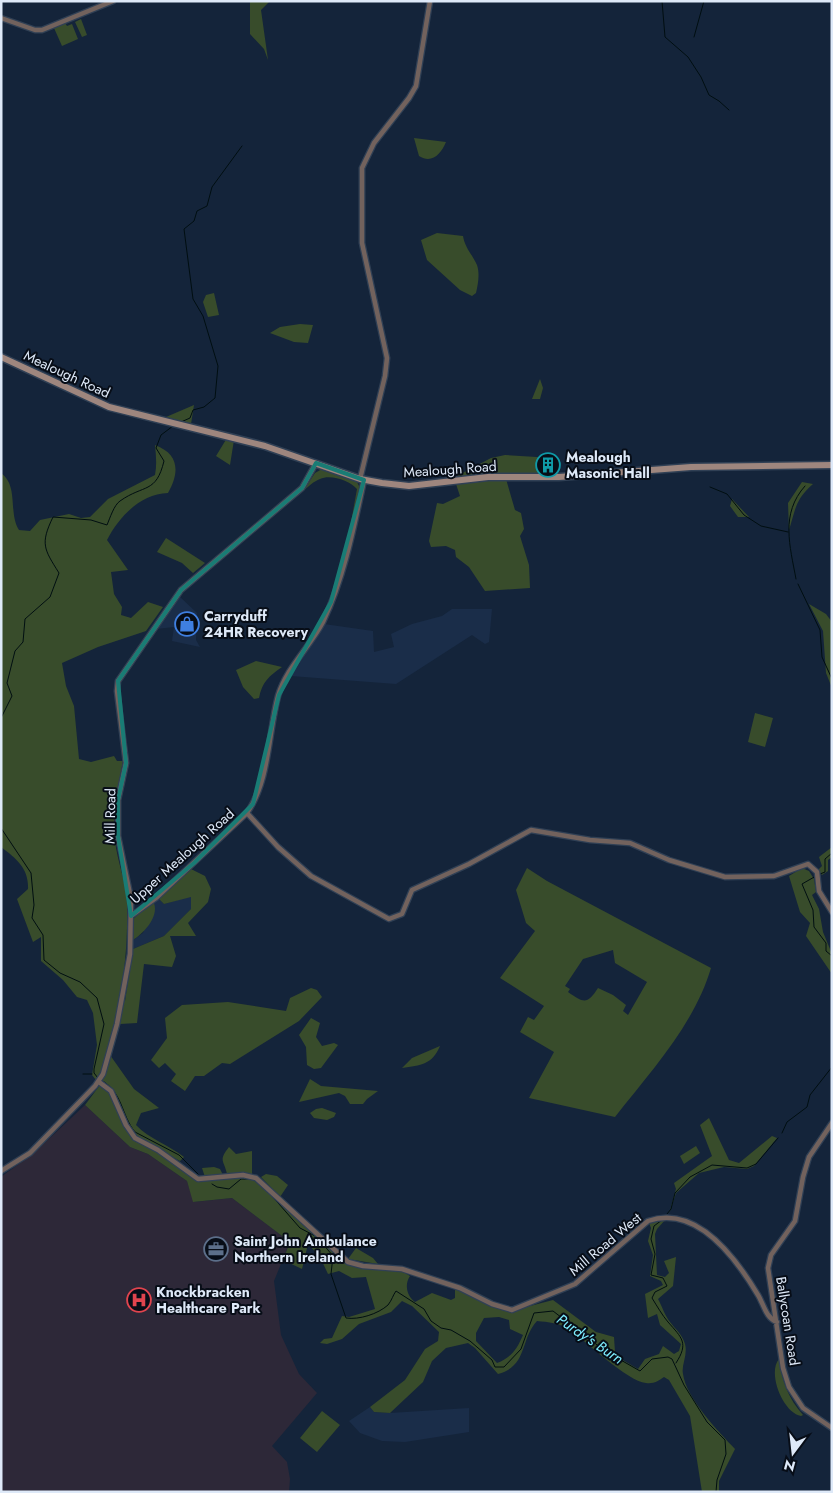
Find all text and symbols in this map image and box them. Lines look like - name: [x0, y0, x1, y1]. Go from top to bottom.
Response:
- street label: Mealough Road: [21, 345, 113, 403]
- place label: Mealough Masonic Hall: [566, 447, 650, 483]
- building icon: Mealough Masonic Hall: [535, 452, 561, 478]
- street label: Mealough Road: [403, 456, 497, 482]
- place label: Carryduff 24HR Recovery: [204, 606, 309, 642]
- shop icon: Carryduff 24HR Recovery: [174, 611, 200, 637]
- street label: Mill Road: [100, 788, 120, 844]
- street label: Upper Mealough Road: [125, 804, 239, 908]
- street label: Mill Road West: [564, 1207, 646, 1280]
- place label: Saint John Ambulance Northern Ireland: [234, 1231, 377, 1267]
- office icon: Saint John Ambulance Northern Ireland: [203, 1236, 229, 1262]
- street label: Ballycoan Road: [771, 1275, 805, 1367]
- place label: Knockbracken Healthcare Park: [156, 1282, 261, 1318]
- hospital icon: Knockbracken Healthcare Park: [126, 1287, 152, 1313]
- water label: Purdy's Burn: [552, 1309, 628, 1369]
- north arrow: [768, 1428, 818, 1478]
- text: N: [782, 1454, 798, 1477]

